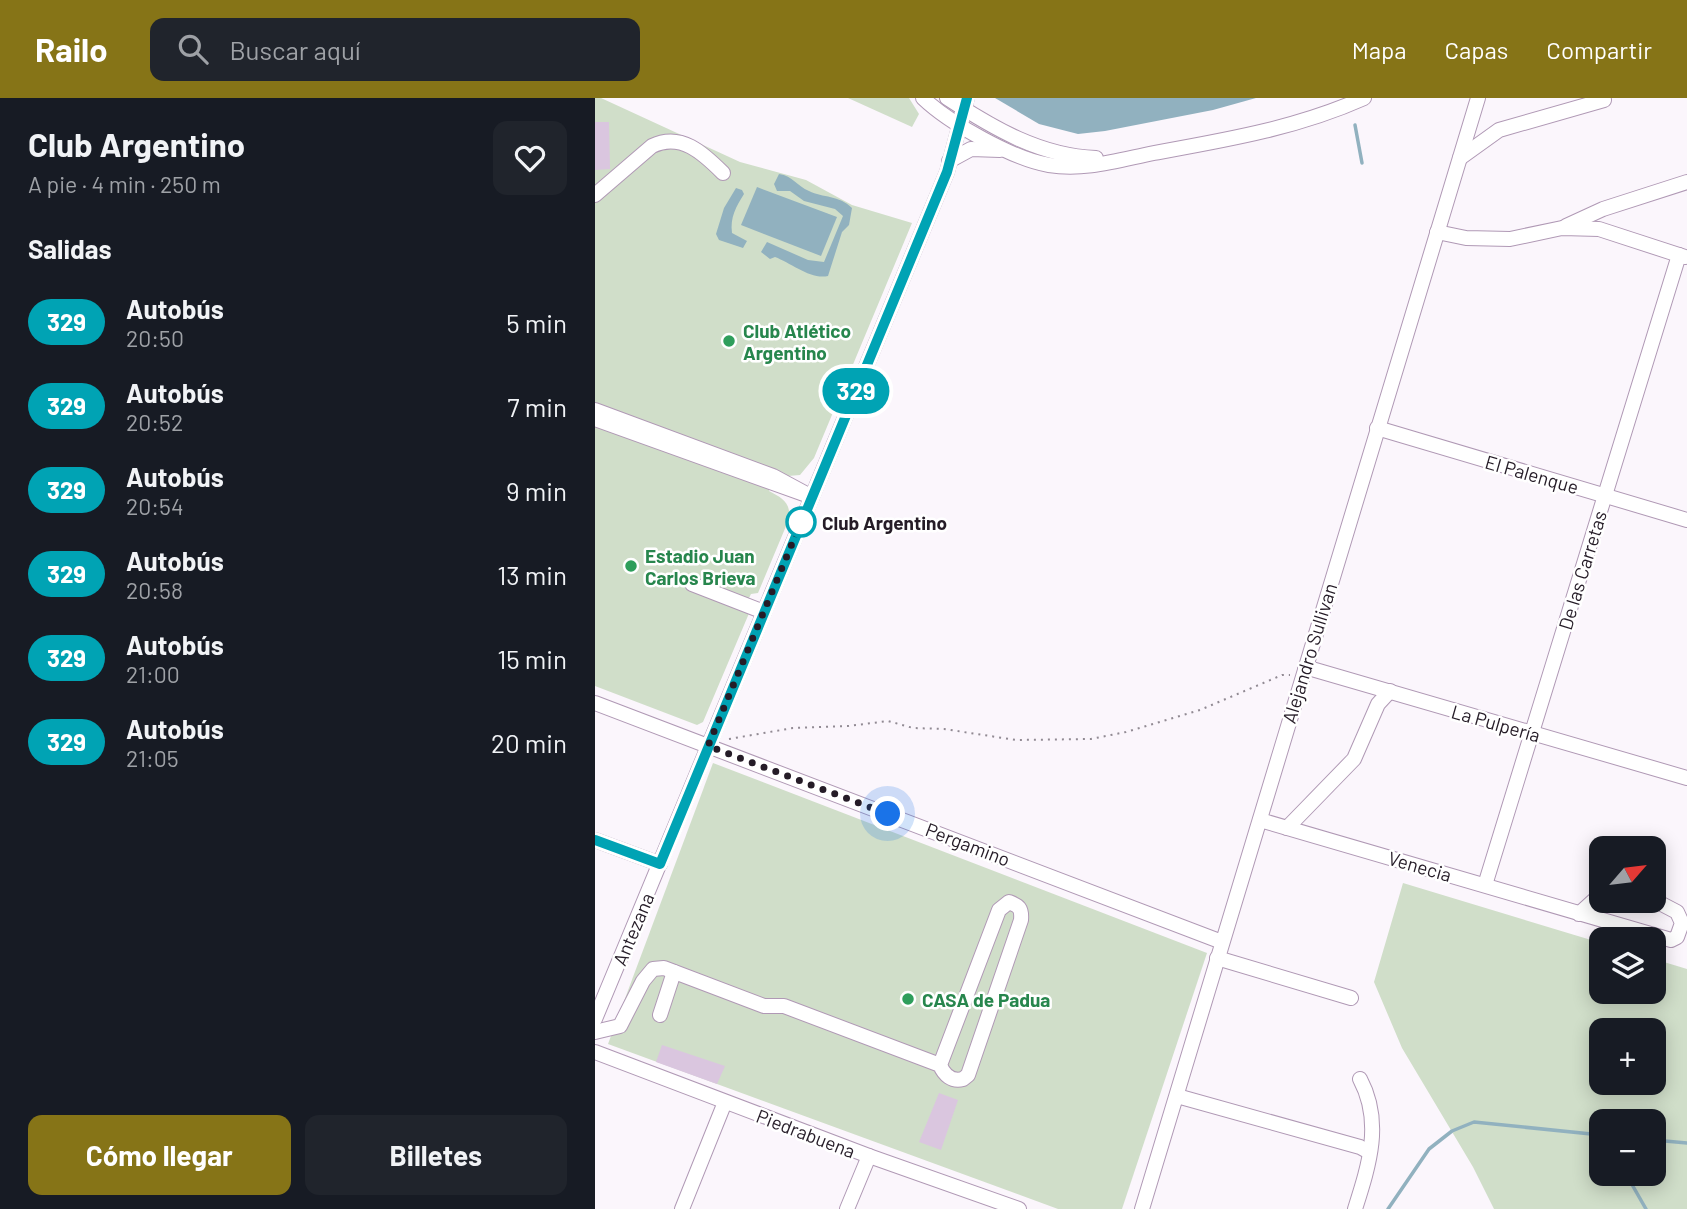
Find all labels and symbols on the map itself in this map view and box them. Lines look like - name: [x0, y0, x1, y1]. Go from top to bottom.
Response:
- place label: Club Atlético Argentino: [743, 319, 851, 364]
- marker: Club Atlético Argentino: [721, 333, 737, 349]
- line badge: 329: [816, 368, 896, 414]
- street label: El Palenque: [1483, 450, 1581, 498]
- marker: Club Argentino: [786, 507, 816, 537]
- street label: De las Carretas: [1553, 508, 1611, 632]
- place label: Club Argentino: [822, 511, 947, 534]
- place label: Estadio Juan Carlos Brieva: [645, 544, 756, 589]
- marker: Estadio Juan Carlos Brieva: [623, 558, 639, 574]
- street label: Alejandro Sullivan: [1277, 580, 1341, 726]
- street label: La Pulpería: [1449, 699, 1543, 747]
- your location: [870, 796, 905, 831]
- street label: Pergamino: [923, 817, 1013, 871]
- north arrow: [1589, 836, 1666, 914]
- street label: Venecia: [1386, 846, 1454, 886]
- street label: Antezana: [607, 889, 659, 969]
- place label: CASA de Padua: [922, 988, 1050, 1011]
- marker: CASA de Padua: [900, 991, 916, 1007]
- street label: Piedrabuena: [753, 1104, 859, 1162]

